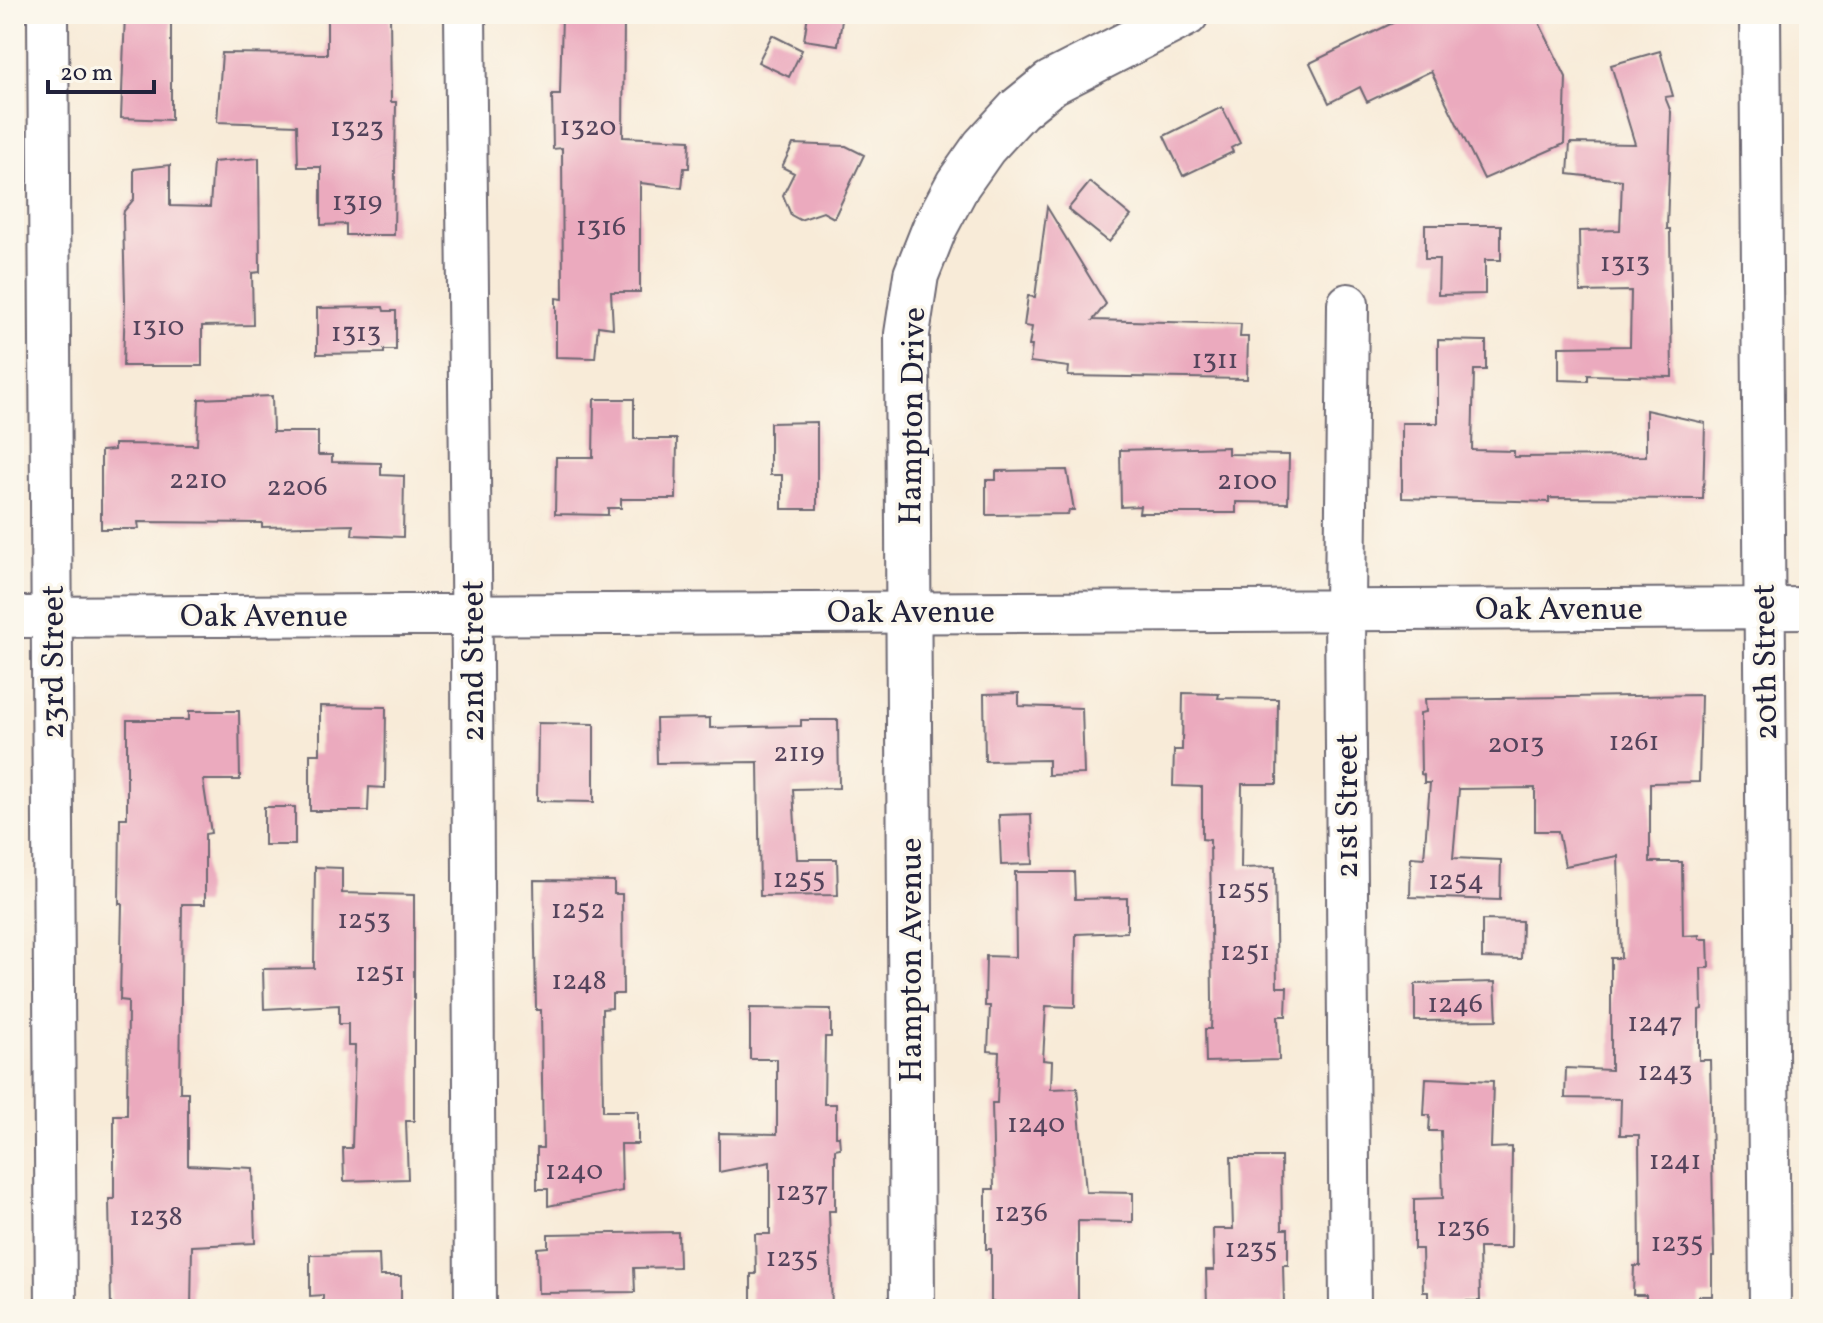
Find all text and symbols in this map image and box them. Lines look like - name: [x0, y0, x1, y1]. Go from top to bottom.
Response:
- scale bar: [48, 44, 154, 94]
- text: 20 m: [60, 57, 113, 91]
- house number: 1320: [560, 108, 616, 147]
- house number: 1323: [330, 109, 384, 148]
- house number: 1319: [332, 183, 382, 222]
- house number: 1316: [576, 208, 626, 247]
- house number: 1313: [1600, 244, 1650, 283]
- street label: Hampton Drive: [890, 307, 938, 526]
- house number: 1310: [132, 308, 184, 347]
- house number: 1313: [331, 314, 381, 353]
- house number: 1311: [1192, 341, 1238, 380]
- house number: 2210: [169, 461, 227, 500]
- house number: 2100: [1217, 462, 1277, 501]
- house number: 2206: [266, 468, 328, 507]
- street label: 22nd Street: [453, 580, 497, 742]
- street label: 20th Street: [1744, 583, 1790, 741]
- street label: 23rd Street: [33, 585, 77, 739]
- street label: Oak Avenue: [1475, 589, 1643, 633]
- street label: Oak Avenue: [827, 592, 995, 636]
- street label: Oak Avenue: [180, 596, 348, 640]
- house number: 1261: [1609, 723, 1659, 762]
- house number: 2013: [1488, 725, 1544, 764]
- house number: 2119: [773, 734, 825, 773]
- street label: 21st Street: [1327, 734, 1371, 878]
- street label: Hampton Avenue: [891, 838, 935, 1082]
- house number: 1255: [773, 860, 825, 899]
- house number: 1254: [1428, 862, 1484, 901]
- house number: 1255: [1217, 871, 1269, 910]
- house number: 1252: [551, 891, 605, 930]
- house number: 1253: [337, 901, 391, 940]
- house number: 1251: [1220, 933, 1270, 972]
- house number: 1251: [355, 954, 405, 993]
- house number: 1248: [551, 962, 607, 1001]
- house number: 1246: [1427, 985, 1483, 1024]
- house number: 1247: [1627, 1004, 1683, 1043]
- house number: 1243: [1637, 1053, 1693, 1092]
- house number: 1240: [1007, 1105, 1065, 1144]
- house number: 1241: [1649, 1142, 1701, 1181]
- house number: 1240: [545, 1152, 603, 1191]
- house number: 1237: [775, 1173, 829, 1212]
- house number: 1236: [994, 1194, 1048, 1233]
- house number: 1238: [129, 1198, 183, 1237]
- house number: 1236: [1436, 1209, 1490, 1248]
- house number: 1235: [1651, 1224, 1703, 1263]
- house number: 1235: [1225, 1230, 1277, 1269]
- house number: 1235: [766, 1239, 818, 1278]

